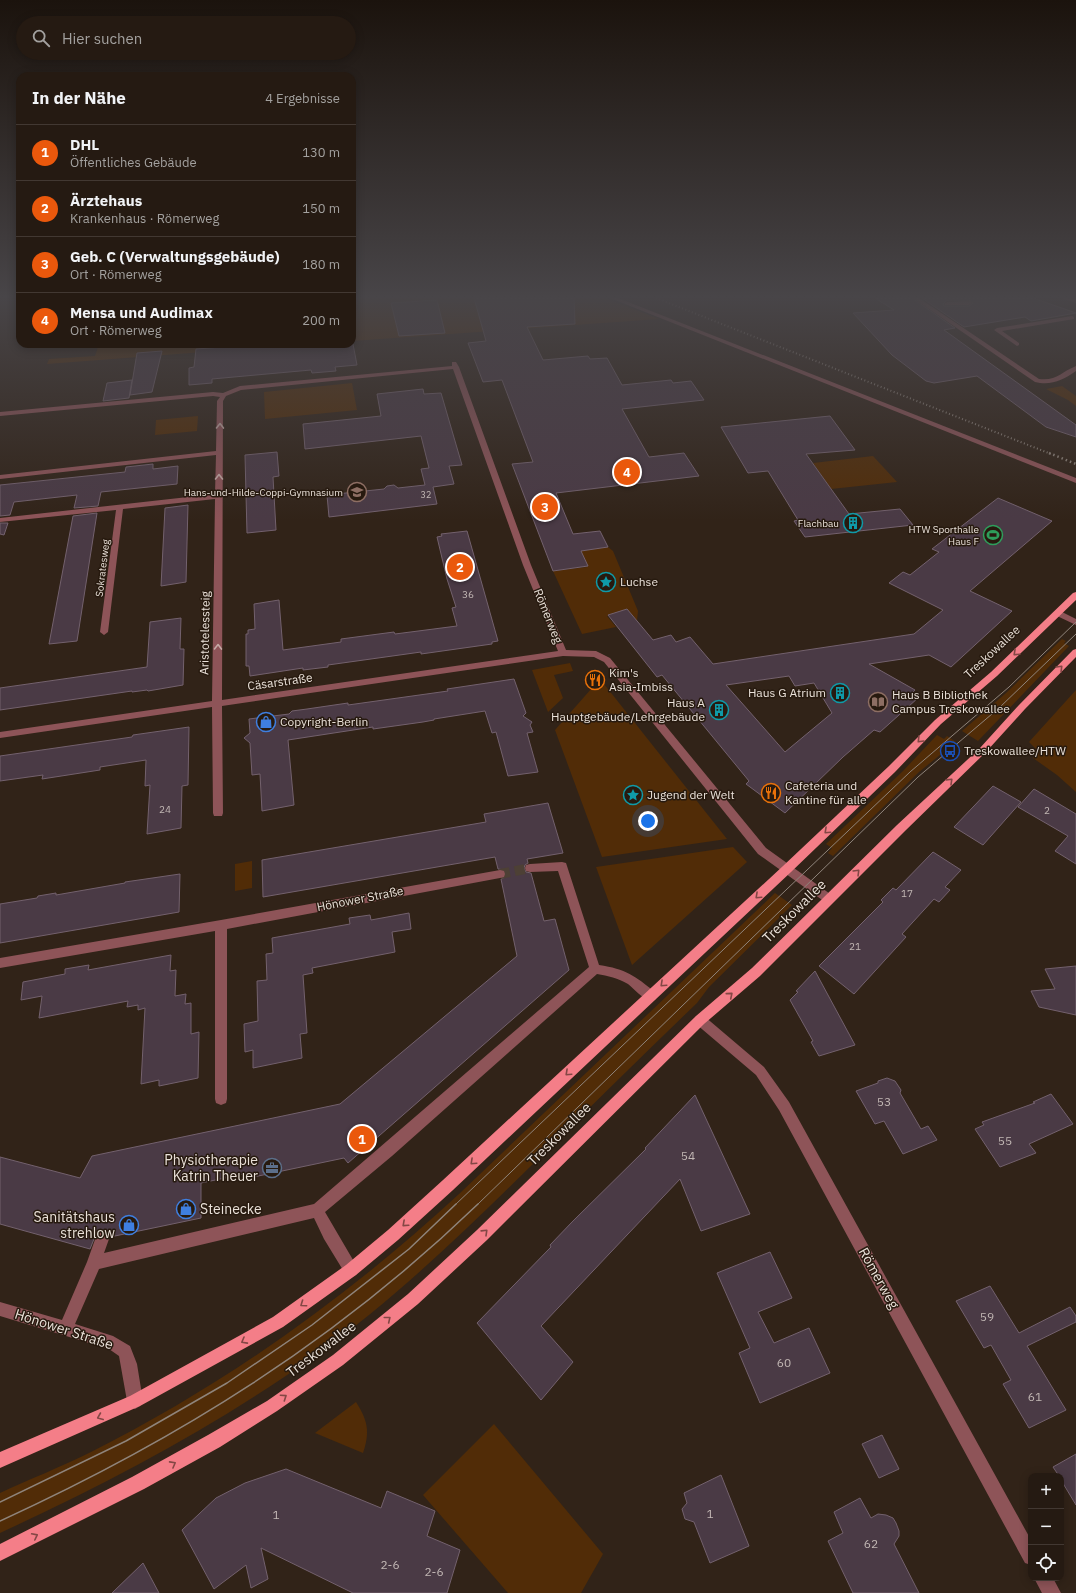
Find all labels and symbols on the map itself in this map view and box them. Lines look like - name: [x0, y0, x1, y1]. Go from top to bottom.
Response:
- one-way arrow: [216, 423, 224, 429]
- pin: 4: [614, 457, 640, 487]
- one-way arrow: [215, 474, 223, 480]
- school or university icon: Hans-und-Hilde-Coppi-Gymnasium: [346, 481, 368, 503]
- place label: Hans-und-Hilde-Coppi-Gymnasium: [184, 486, 343, 499]
- house number: 32: [421, 489, 431, 500]
- pin: 3: [532, 492, 558, 522]
- building icon: Flachbau: [842, 512, 864, 534]
- place label: Flachbau: [798, 517, 839, 530]
- place label: HTW Sporthalle Haus F: [908, 523, 980, 548]
- sports icon: HTW Sporthalle Haus F: [982, 524, 1004, 546]
- street label: Sokratesweg: [93, 538, 113, 598]
- pin: 2: [447, 552, 473, 582]
- place icon: Luchse: [595, 571, 617, 593]
- place label: Luchse: [620, 574, 658, 589]
- street label: Römerweg: [531, 586, 566, 646]
- house number: 36: [462, 588, 474, 601]
- street label: Aristotelessteig: [196, 590, 213, 675]
- street label: Treskowallee: [961, 622, 1023, 681]
- one-way arrow: [214, 644, 222, 650]
- one-way arrow: [1013, 648, 1021, 656]
- place label: Kim's Asia-Imbiss: [609, 665, 673, 694]
- one-way arrow: [1055, 665, 1063, 673]
- street label: Cäsarstraße: [246, 669, 314, 693]
- restaurant icon: Kim's Asia-Imbiss: [584, 669, 606, 691]
- building icon: Haus G Atrium: [829, 682, 851, 704]
- place label: Haus G Atrium: [748, 685, 826, 700]
- place label: Haus B Bibliothek Campus Treskowallee: [892, 687, 1010, 716]
- library icon: Haus B Bibliothek Campus Treskowallee: [867, 691, 889, 713]
- place label: Haus A Hauptgebäude/Lehrgebäude: [551, 695, 705, 724]
- building icon: Haus A Hauptgebäude/Lehrgebäude: [708, 699, 730, 721]
- shop icon: Copyright-Berlin: [255, 711, 277, 733]
- place label: Copyright-Berlin: [280, 714, 368, 729]
- one-way arrow: [917, 735, 925, 743]
- bus stop icon: Treskowallee/HTW: [939, 740, 961, 762]
- place label: Treskowallee/HTW: [964, 743, 1066, 758]
- place label: Cafeteria und Kantine für alle: [785, 778, 867, 807]
- one-way arrow: [945, 778, 953, 786]
- restaurant icon: Cafeteria und Kantine für alle: [760, 782, 782, 804]
- place icon: Jugend der Welt: [622, 784, 644, 806]
- place label: Jugend der Welt: [647, 787, 735, 802]
- house number: 24: [159, 803, 171, 816]
- house number: 2: [1044, 804, 1050, 817]
- your location: [638, 811, 658, 831]
- one-way arrow: [824, 826, 832, 834]
- one-way arrow: [852, 869, 860, 877]
- street label: Treskowallee: [758, 875, 830, 947]
- street label: Hönower Straße: [315, 883, 405, 914]
- house number: 17: [901, 887, 913, 900]
- one-way arrow: [755, 891, 763, 898]
- house number: 21: [849, 940, 861, 953]
- one-way arrow: [660, 979, 668, 987]
- one-way arrow: [725, 992, 732, 999]
- one-way arrow: [565, 1068, 573, 1076]
- house number: 53: [877, 1094, 891, 1109]
- street label: Treskowallee: [523, 1098, 595, 1170]
- pin: 1: [349, 1124, 375, 1154]
- house number: 55: [998, 1133, 1012, 1148]
- house number: 54: [681, 1148, 695, 1163]
- place label: Physiotherapie Katrin Theuer: [164, 1151, 258, 1185]
- office icon: Physiotherapie Katrin Theuer: [261, 1157, 283, 1179]
- one-way arrow: [470, 1157, 478, 1164]
- shop icon: Steinecke: [175, 1198, 197, 1220]
- place label: Steinecke: [200, 1200, 262, 1218]
- place label: Sanitätshaus strehlow: [34, 1208, 115, 1242]
- shop icon: Sanitätshaus strehlow: [118, 1214, 140, 1236]
- one-way arrow: [402, 1219, 410, 1227]
- one-way arrow: [480, 1229, 488, 1237]
- street label: Römerweg: [855, 1244, 904, 1312]
- one-way arrow: [300, 1299, 307, 1307]
- street label: Hönower Straße: [12, 1305, 116, 1353]
- house number: 59: [980, 1309, 994, 1324]
- street label: Treskowallee: [282, 1317, 360, 1381]
- one-way arrow: [384, 1317, 391, 1324]
- one-way arrow: [241, 1336, 248, 1343]
- house number: 60: [777, 1355, 791, 1370]
- house number: 61: [1028, 1389, 1042, 1404]
- one-way arrow: [280, 1395, 287, 1402]
- one-way arrow: [96, 1412, 104, 1420]
- one-way arrow: [168, 1461, 176, 1468]
- house number: 1: [706, 1506, 714, 1521]
- house number: 1: [272, 1507, 280, 1522]
- one-way arrow: [31, 1533, 38, 1541]
- house number: 62: [864, 1536, 878, 1551]
- house number: 2-6: [380, 1557, 400, 1572]
- house number: 2-6: [424, 1564, 444, 1579]

